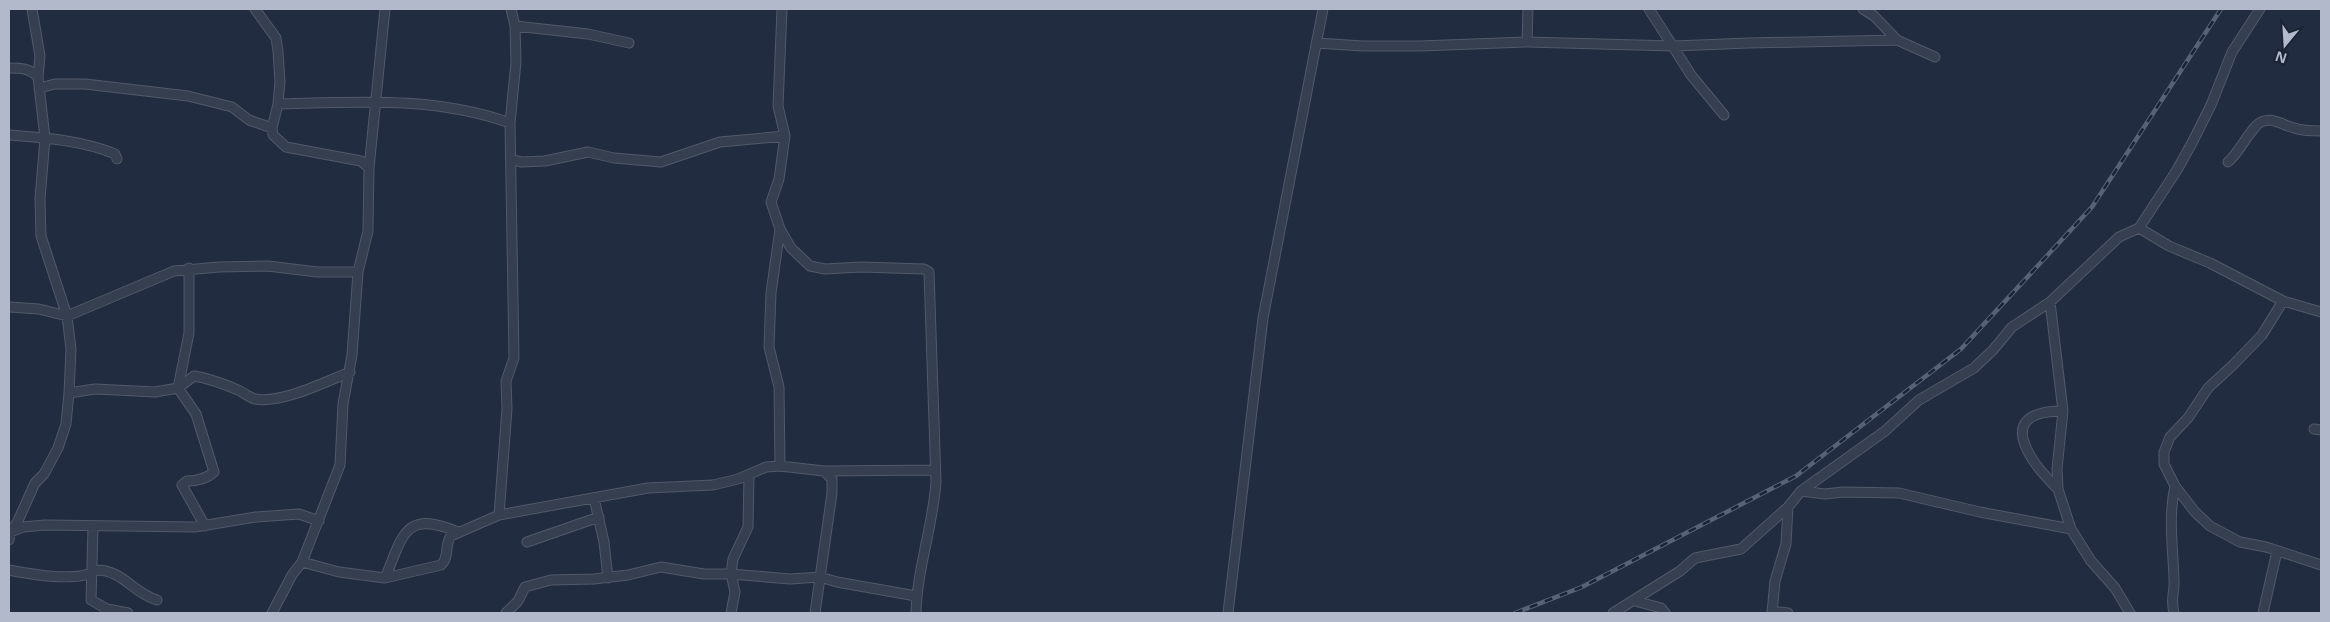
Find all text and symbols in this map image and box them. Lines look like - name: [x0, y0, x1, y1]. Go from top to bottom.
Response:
- north arrow: [2260, 20, 2310, 70]
- text: N: [2272, 47, 2289, 69]

